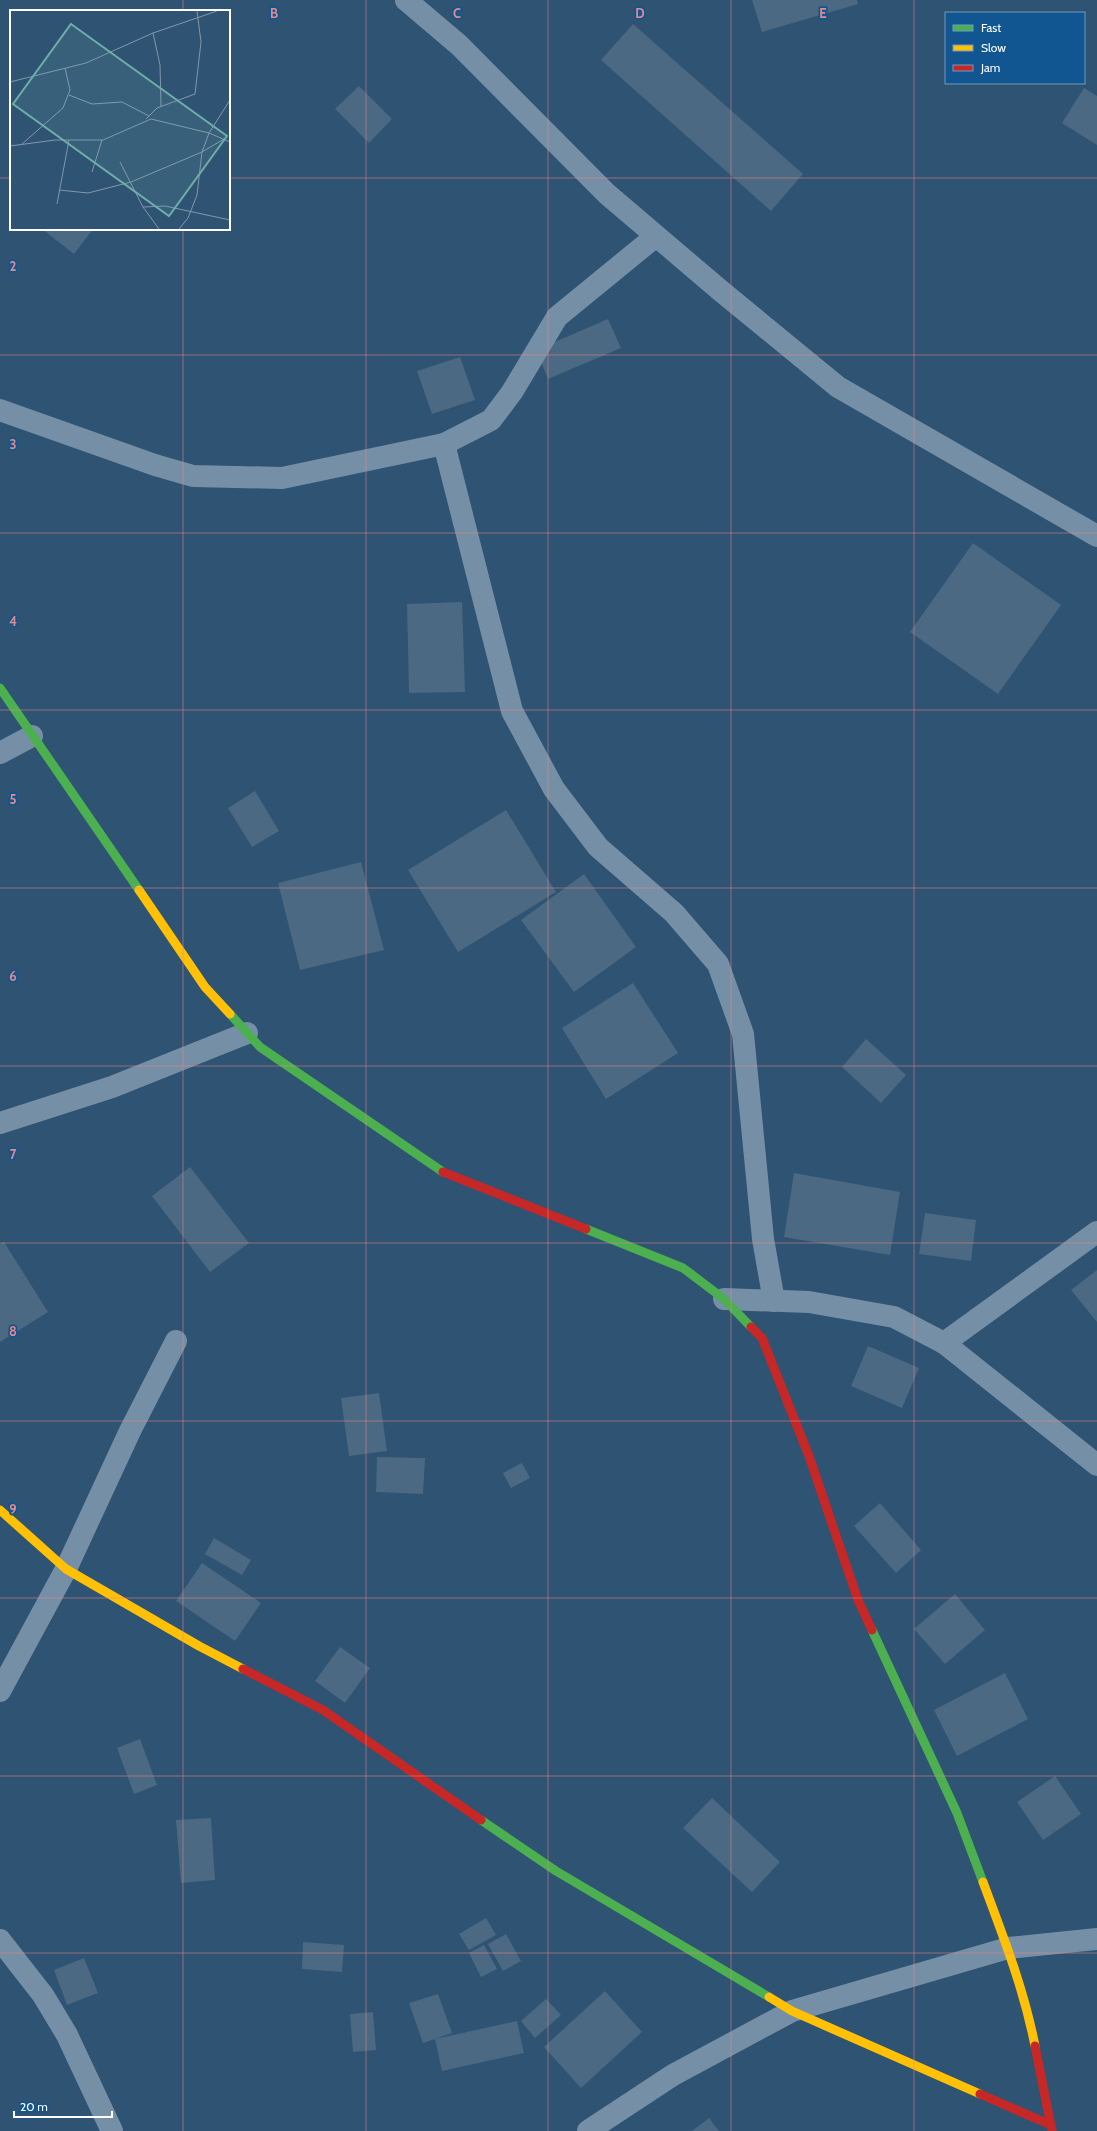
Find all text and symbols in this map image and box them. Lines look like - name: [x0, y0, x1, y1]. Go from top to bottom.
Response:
- text: B: [270, 5, 278, 21]
- text: C: [453, 5, 461, 21]
- text: D: [635, 5, 645, 21]
- text: E: [819, 5, 827, 21]
- inset map: [10, 10, 230, 230]
- legend: [945, 12, 1085, 84]
- text: Fast: [981, 20, 1001, 35]
- text: Slow: [981, 40, 1006, 55]
- text: Jam: [980, 60, 1000, 75]
- text: 2: [10, 258, 17, 274]
- text: 3: [9, 436, 17, 452]
- text: 4: [9, 613, 17, 629]
- text: 5: [10, 791, 17, 807]
- text: 6: [9, 968, 17, 984]
- text: 7: [10, 1146, 17, 1162]
- text: 8: [9, 1323, 17, 1339]
- text: 9: [9, 1501, 17, 1517]
- scale bar: [14, 2093, 112, 2119]
- text: 20 m: [20, 2099, 48, 2114]

